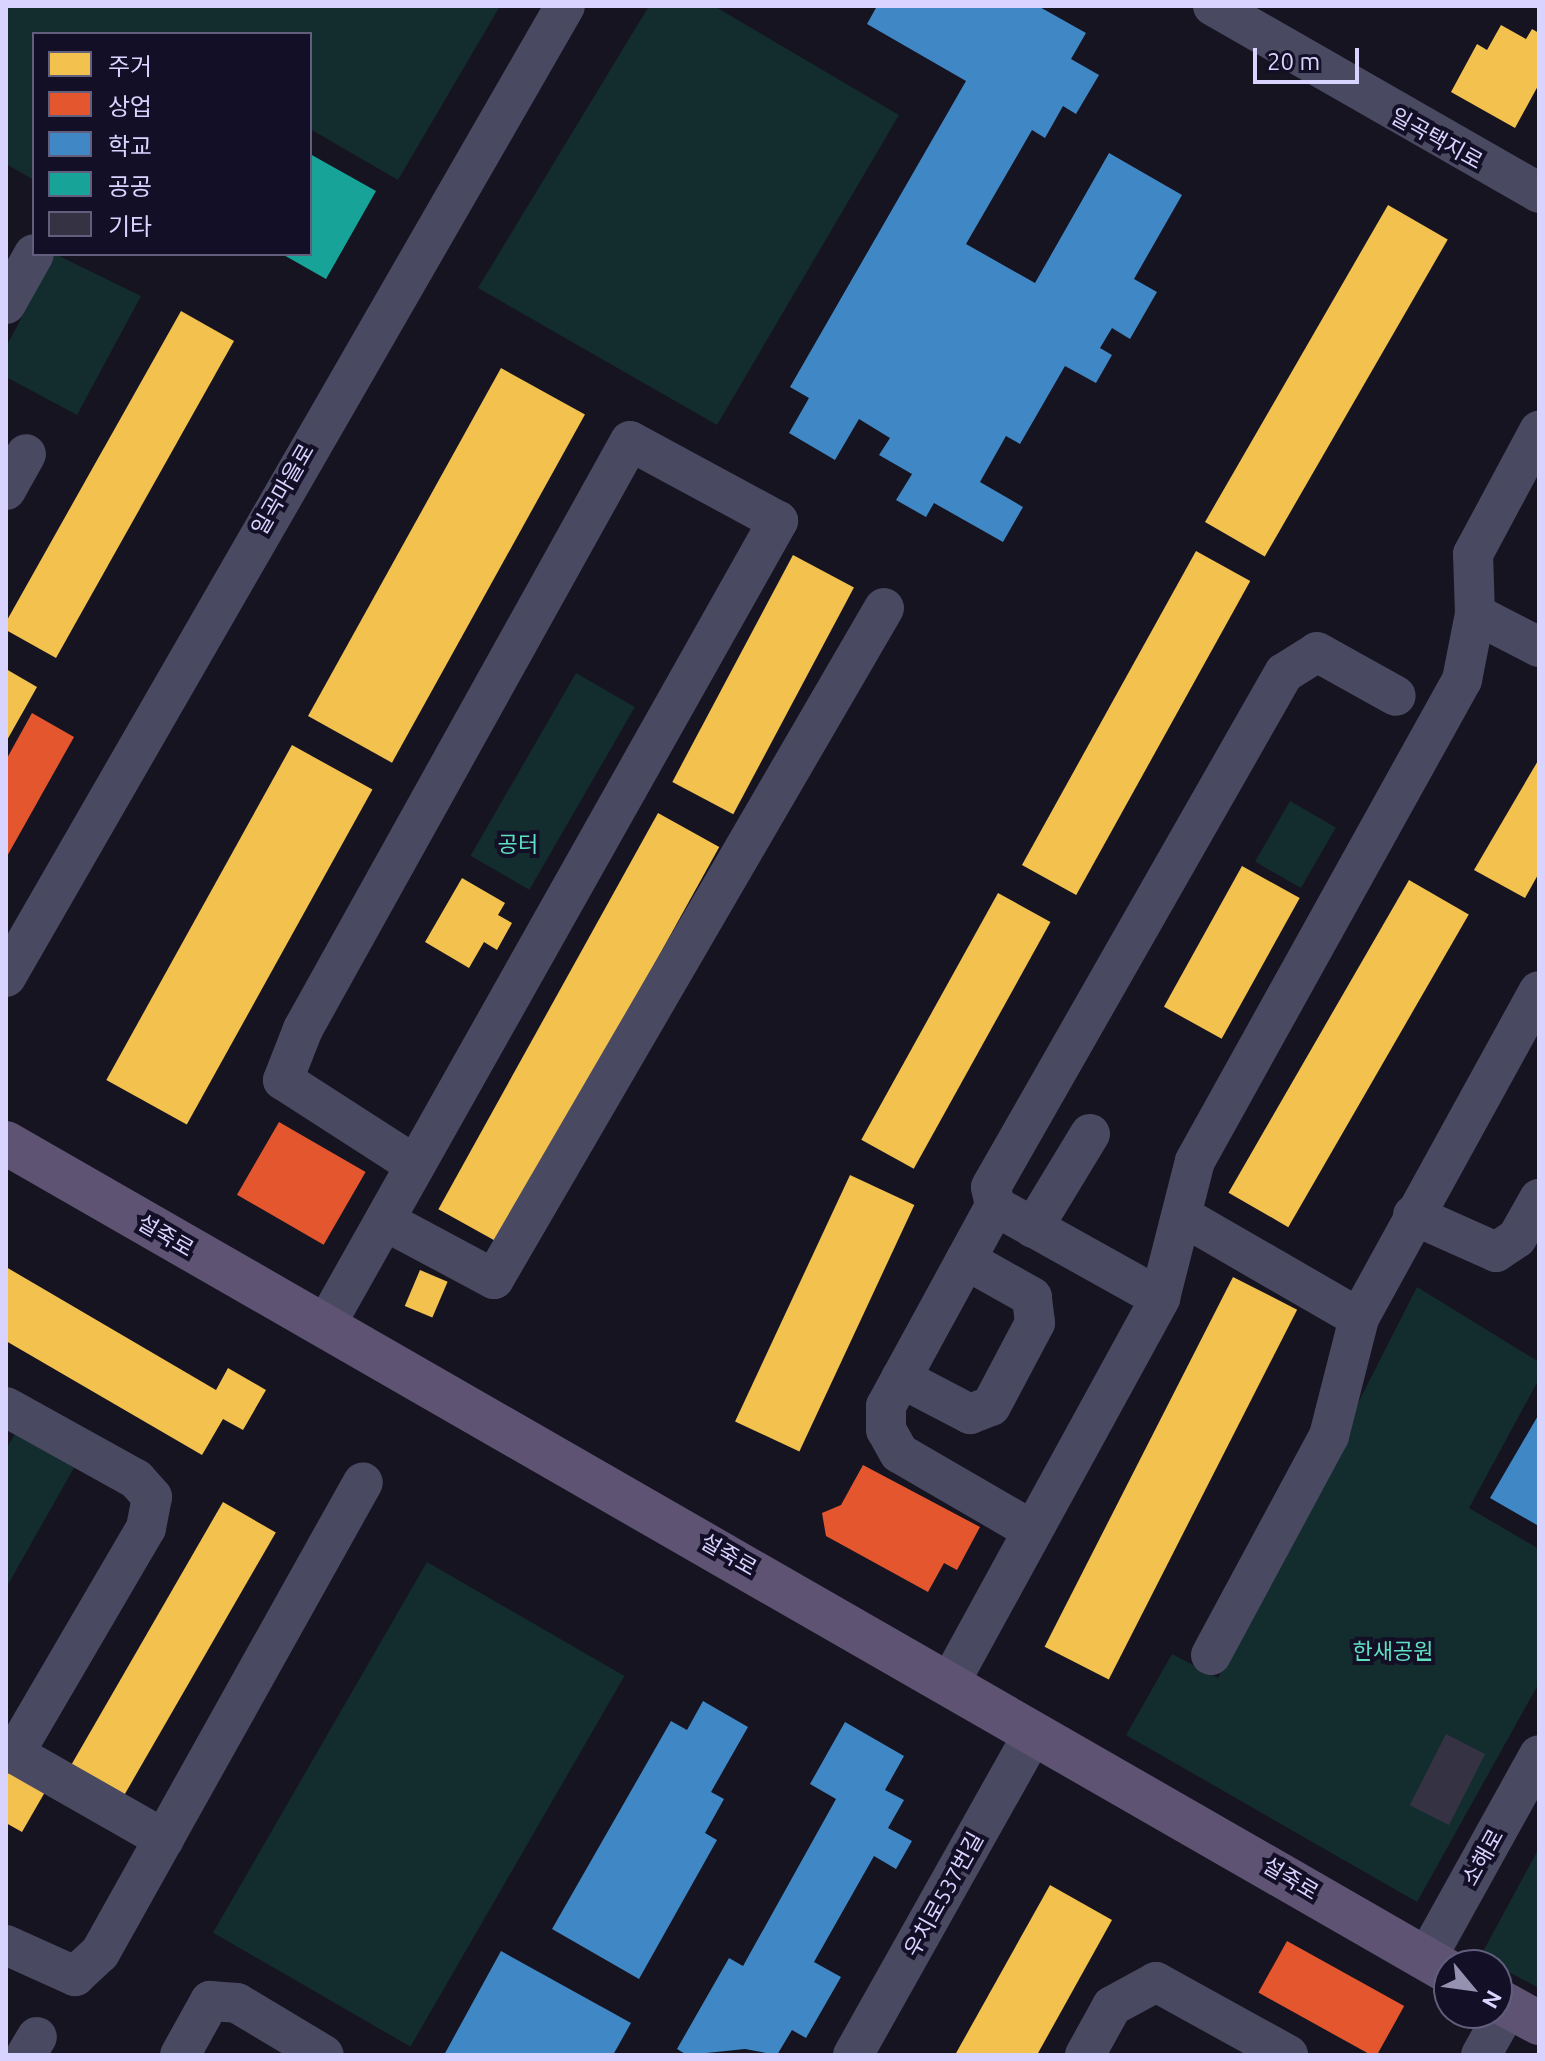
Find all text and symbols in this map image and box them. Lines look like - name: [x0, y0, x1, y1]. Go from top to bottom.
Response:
- legend: [32, 32, 312, 256]
- scale bar: [1257, 32, 1363, 82]
- text: 20 m: [1267, 48, 1320, 75]
- text: 주거: [108, 53, 152, 80]
- text: 상업: [108, 93, 152, 120]
- street label: 일곡택지로: [1386, 102, 1488, 174]
- text: 학교: [108, 133, 152, 160]
- text: 공공: [108, 173, 152, 200]
- text: 기타: [108, 213, 152, 240]
- street label: 일곡마을로: [245, 439, 319, 539]
- park label: 공터: [498, 831, 538, 857]
- street label: 설죽로: [133, 1208, 199, 1262]
- street label: 설죽로: [696, 1527, 762, 1581]
- park label: 한새공원: [1353, 1638, 1433, 1664]
- street label: 소해로: [1456, 1824, 1508, 1890]
- street label: 우치로537번길: [898, 1827, 988, 1961]
- street label: 설죽로: [1258, 1851, 1324, 1905]
- north arrow: [1433, 1949, 1513, 2029]
- text: N: [1478, 1987, 1508, 2013]

